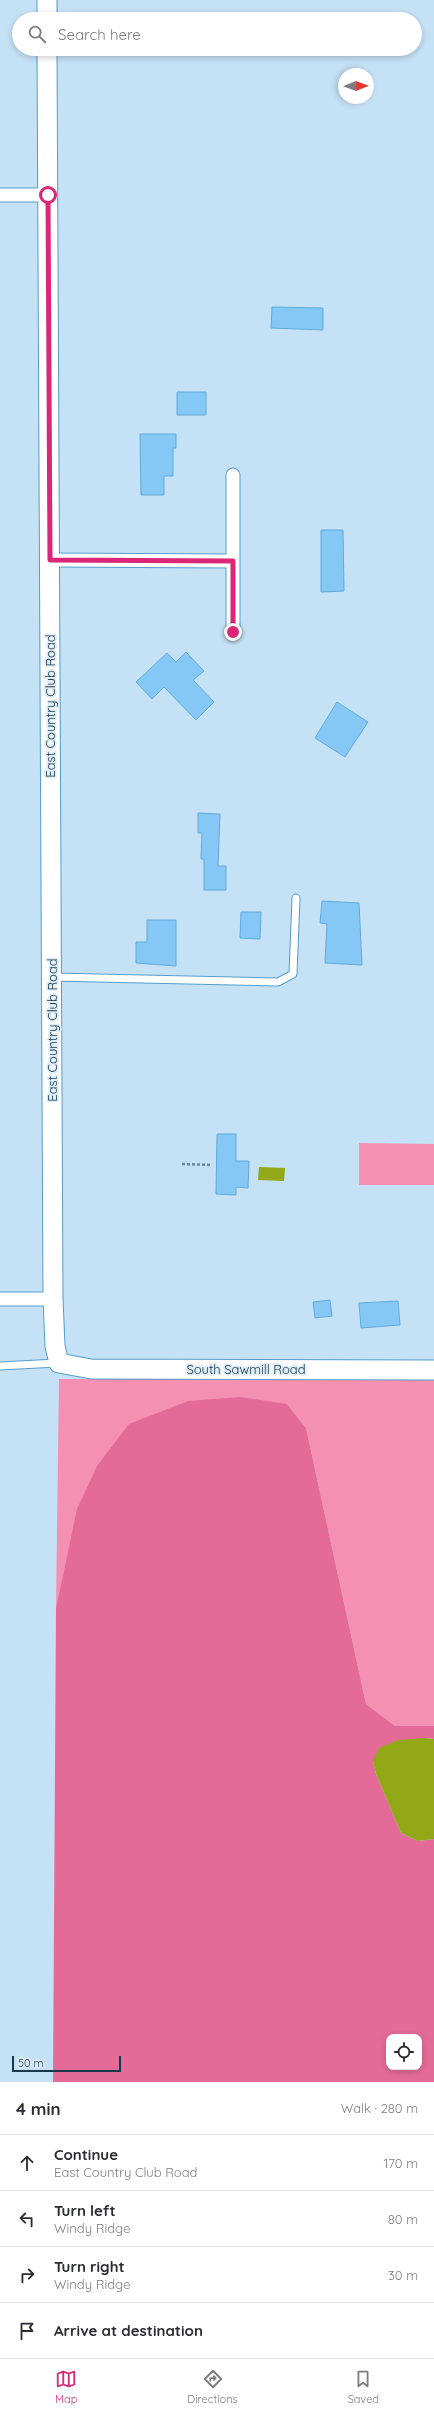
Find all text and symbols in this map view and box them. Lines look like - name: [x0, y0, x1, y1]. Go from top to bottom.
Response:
- search box: [12, 12, 422, 56]
- icon: search: [26, 23, 48, 45]
- text: Search here: [58, 25, 141, 44]
- north arrow: [338, 68, 374, 104]
- route start: [39, 186, 57, 204]
- route end: [224, 623, 242, 641]
- street label: East Country Club Road: [42, 634, 58, 778]
- street label: East Country Club Road: [44, 958, 60, 1102]
- street label: South Sawmill Road: [186, 1361, 306, 1377]
- map controls: [386, 2034, 422, 2070]
- button: locate: [386, 2034, 422, 2070]
- scale bar: [12, 2054, 121, 2073]
- text: 50 m: [18, 2056, 44, 2070]
- text: 4 min: [16, 2098, 61, 2119]
- text: Walk · 280 m: [341, 2100, 418, 2116]
- text: Continue: [54, 2145, 118, 2164]
- icon: ahead: [16, 2152, 38, 2174]
- text: 170 m: [383, 2155, 418, 2171]
- text: East Country Club Road: [54, 2164, 197, 2180]
- text: Turn left: [54, 2201, 116, 2220]
- icon: left: [16, 2208, 38, 2230]
- text: 80 m: [388, 2211, 418, 2227]
- text: Windy Ridge: [54, 2220, 130, 2236]
- text: Turn right: [54, 2257, 125, 2276]
- icon: right: [16, 2264, 38, 2286]
- text: 30 m: [388, 2267, 418, 2283]
- text: Windy Ridge: [54, 2276, 130, 2292]
- icon: arrive: [16, 2320, 38, 2342]
- text: Arrive at destination: [54, 2321, 203, 2340]
- tab: Map: [55, 2368, 77, 2406]
- tab: Directions: [187, 2368, 238, 2406]
- tab: Saved: [348, 2368, 379, 2406]

